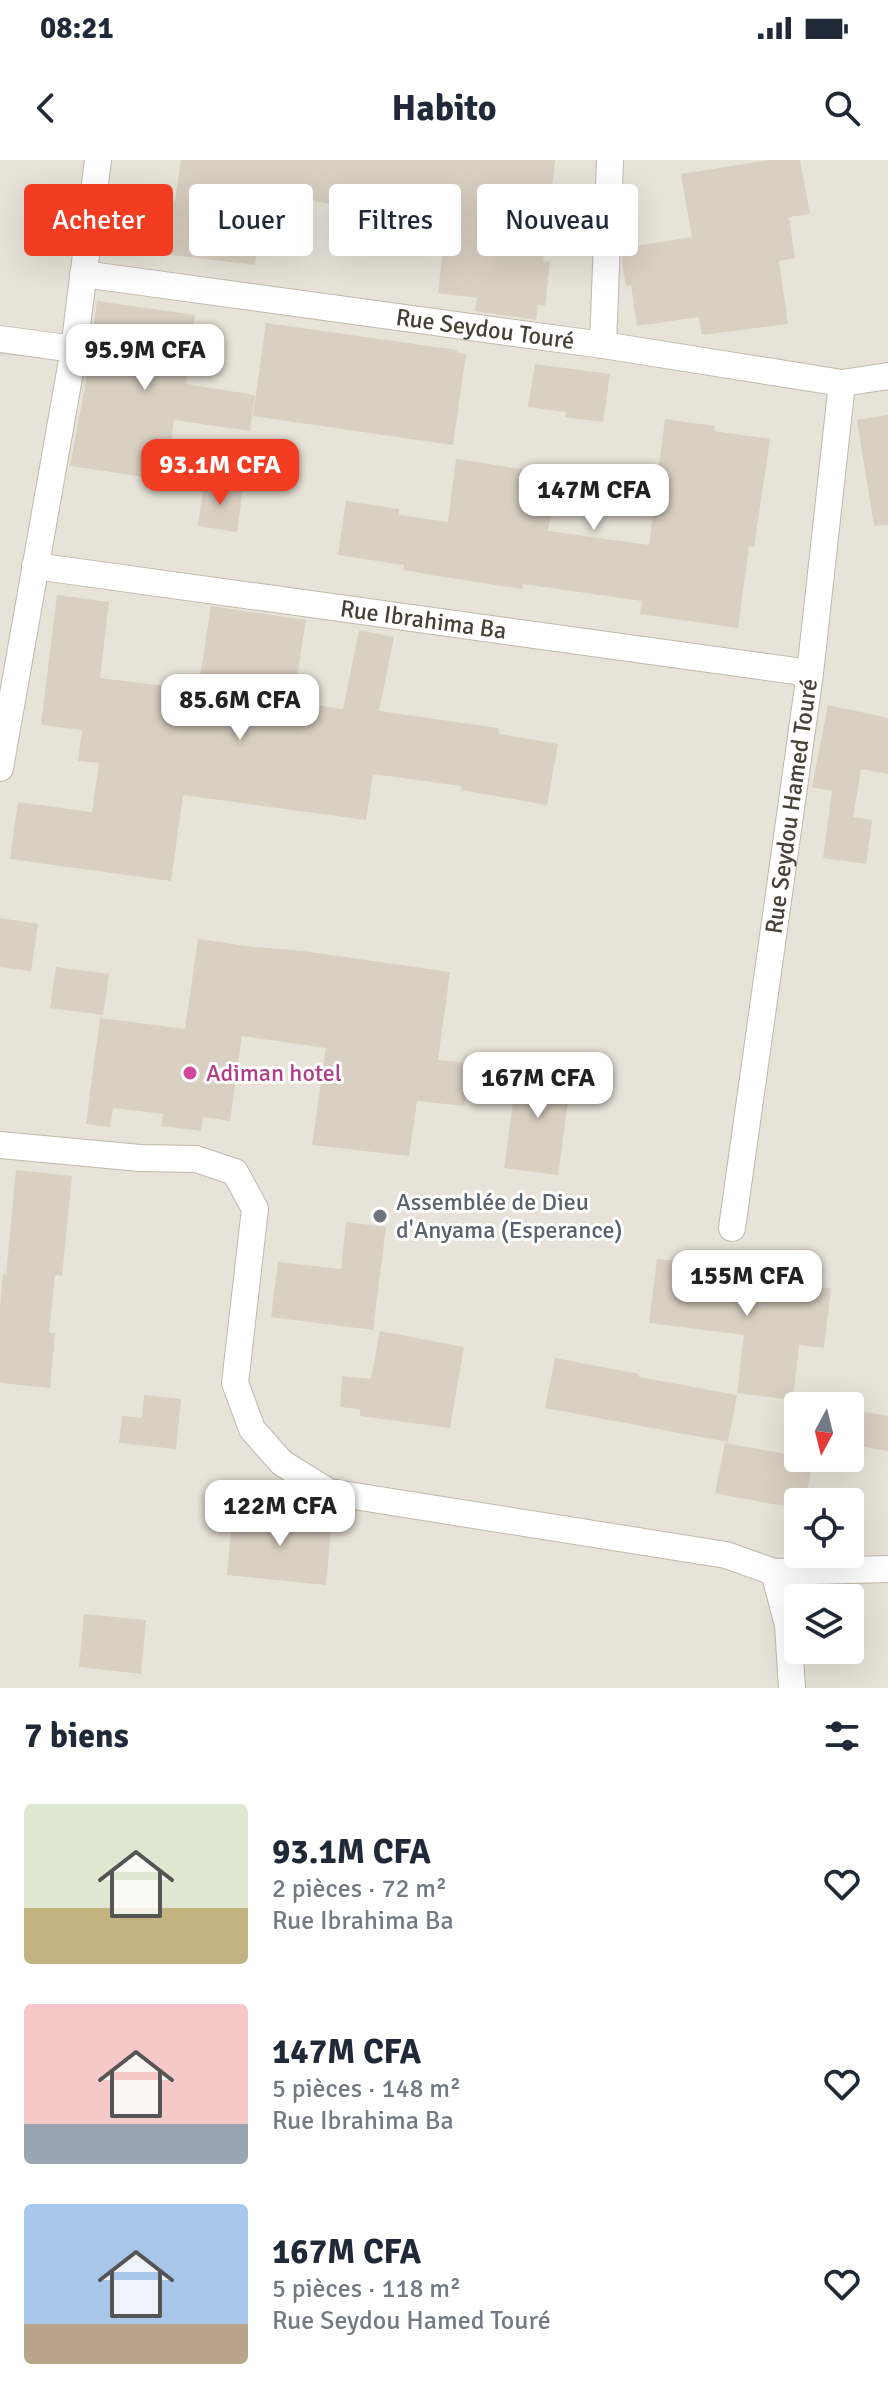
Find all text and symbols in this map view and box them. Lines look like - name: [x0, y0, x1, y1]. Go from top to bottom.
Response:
- text: 08:21: [40, 10, 114, 47]
- icon: back: [24, 86, 68, 130]
- text: Habito: [392, 86, 497, 131]
- icon: search: [820, 86, 864, 130]
- chip: Acheter: [24, 184, 173, 256]
- chip: Louer: [189, 184, 313, 256]
- chip: Filtres: [329, 184, 461, 256]
- chip: Nouveau: [477, 184, 638, 256]
- street label: Rue Seydou Touré: [394, 302, 576, 356]
- pin: 95.9M CFA: [53, 324, 237, 392]
- text: 95.9M CFA: [84, 334, 206, 366]
- pin: 93.1M CFA: [128, 439, 312, 507]
- text: 93.1M CFA: [159, 449, 281, 481]
- pin: 147M CFA: [511, 464, 677, 532]
- text: 147M CFA: [537, 474, 651, 506]
- street label: Rue Ibrahima Ba: [338, 593, 508, 646]
- pin: 85.6M CFA: [148, 674, 332, 742]
- street label: Rue Seydou Hamed Touré: [759, 677, 824, 936]
- text: 85.6M CFA: [179, 684, 301, 716]
- pin: 167M CFA: [455, 1052, 621, 1120]
- place label: Adiman hotel: [206, 1058, 342, 1088]
- text: 167M CFA: [481, 1062, 595, 1094]
- marker: Adiman hotel: [181, 1064, 199, 1082]
- place label: Assemblée de Dieu d'Anyama (Esperance): [396, 1187, 623, 1245]
- marker: Assemblée de Dieu d'Anyama (Esperance): [371, 1207, 389, 1225]
- pin: 155M CFA: [664, 1250, 830, 1318]
- text: 155M CFA: [690, 1260, 804, 1292]
- north arrow: [784, 1392, 864, 1472]
- map controls: [784, 1392, 864, 1664]
- pin: 122M CFA: [197, 1480, 363, 1548]
- button: locate: [784, 1488, 864, 1568]
- text: 122M CFA: [223, 1490, 337, 1522]
- button: layers: [784, 1584, 864, 1664]
- icon: filters: [820, 1714, 864, 1758]
- text: 7 biens: [24, 1715, 129, 1757]
- text: 93.1M CFA: [272, 1831, 431, 1873]
- icon: home: [88, 1836, 184, 1932]
- icon: heart: [820, 1862, 864, 1906]
- text: 2 pièces · 72 m²: [272, 1873, 447, 1905]
- text: Rue Ibrahima Ba: [272, 1905, 454, 1937]
- text: 147M CFA: [272, 2031, 421, 2073]
- icon: home: [88, 2036, 184, 2132]
- icon: heart: [820, 2062, 864, 2106]
- text: 5 pièces · 148 m²: [272, 2073, 461, 2105]
- text: Rue Ibrahima Ba: [272, 2105, 454, 2137]
- text: 167M CFA: [272, 2231, 421, 2273]
- icon: home: [88, 2236, 184, 2332]
- icon: heart: [820, 2262, 864, 2306]
- text: 5 pièces · 118 m²: [272, 2273, 461, 2305]
- text: Rue Seydou Hamed Touré: [272, 2305, 551, 2337]

